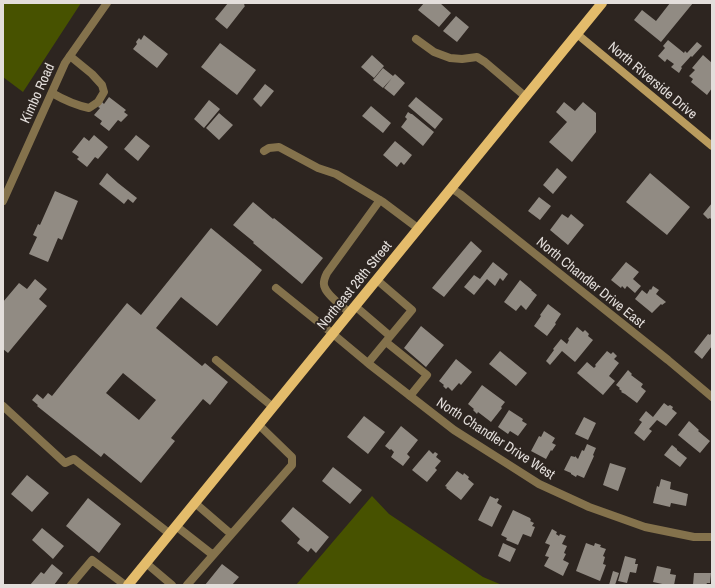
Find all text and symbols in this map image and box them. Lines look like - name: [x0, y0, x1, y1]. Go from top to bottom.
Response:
- street label: North Riverside Drive: [605, 37, 701, 123]
- street label: Kimbo Road: [16, 60, 58, 126]
- street label: North Chandler Drive East: [533, 233, 649, 331]
- street label: Northeast 28th Street: [313, 237, 395, 333]
- street label: North Chandler Drive West: [433, 393, 559, 483]

